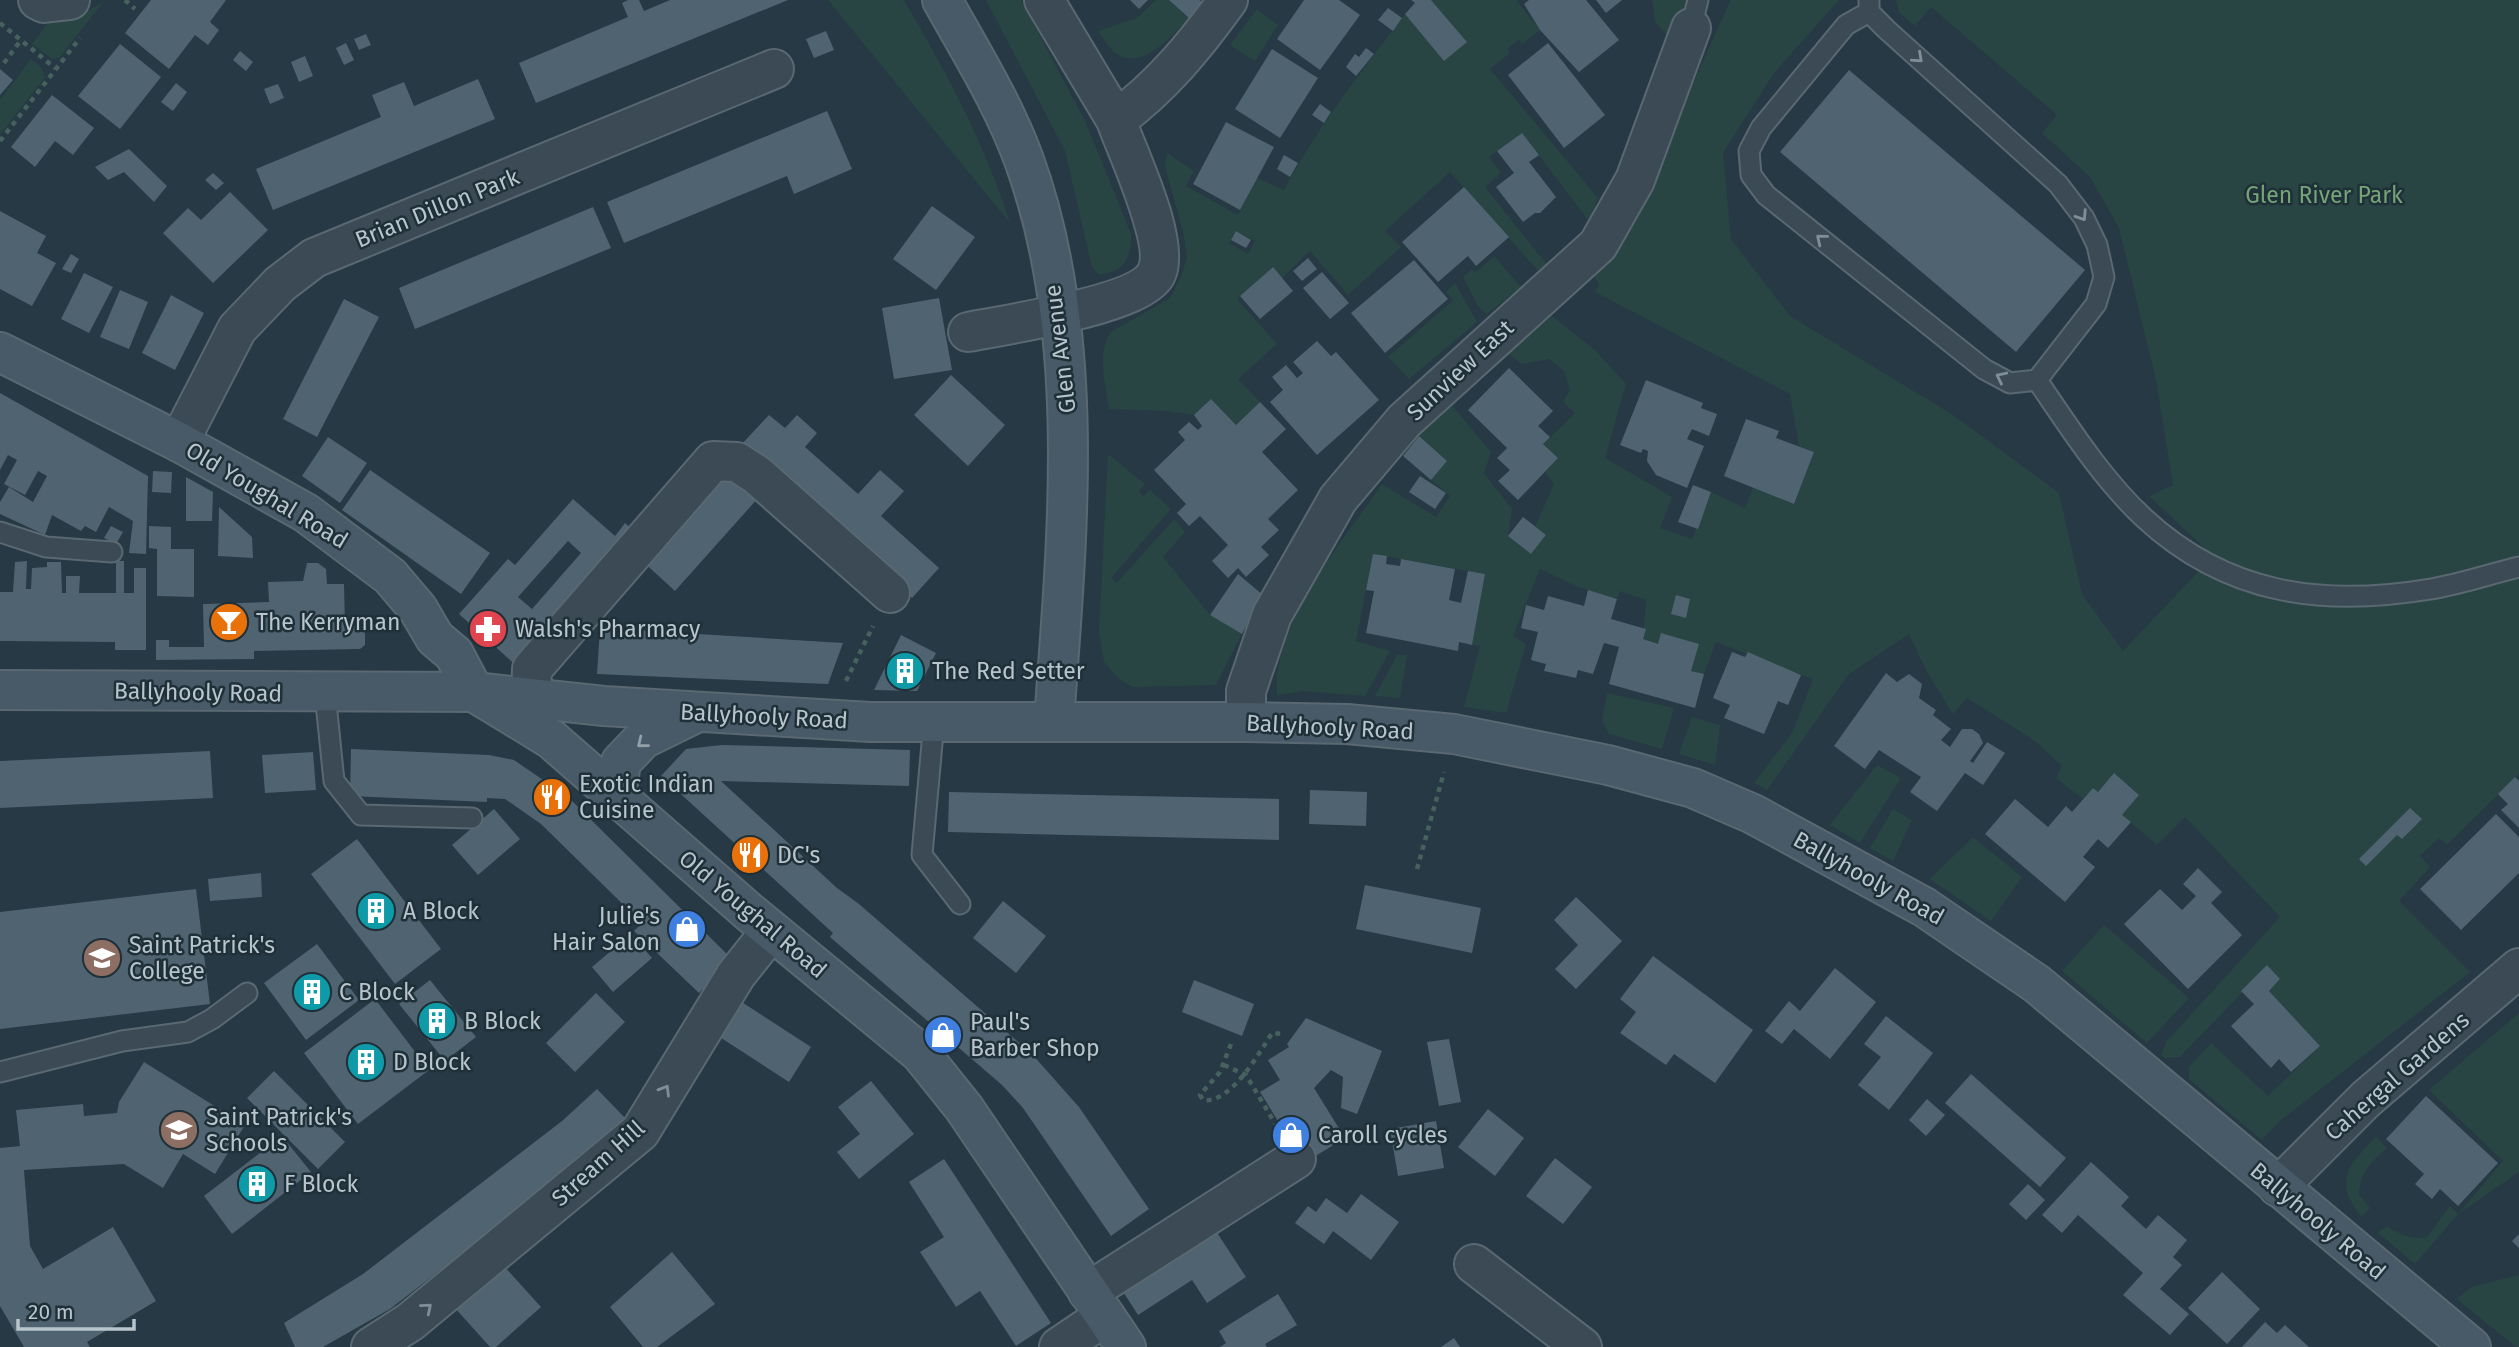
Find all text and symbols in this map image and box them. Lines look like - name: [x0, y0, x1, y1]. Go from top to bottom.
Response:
- one-way arrow: [1910, 50, 1923, 63]
- street label: Brian Dillon Park: [351, 162, 523, 254]
- park label: Glen River Park: [2245, 181, 2403, 209]
- one-way arrow: [2073, 208, 2086, 221]
- one-way arrow: [1817, 234, 1829, 247]
- street label: Glen Avenue: [1038, 283, 1082, 415]
- street label: Sunview East: [1401, 313, 1520, 426]
- one-way arrow: [1996, 372, 2008, 386]
- street label: Old Youghal Road: [181, 436, 353, 554]
- bar icon: The Kerryman: [208, 601, 250, 643]
- place label: The Kerryman: [256, 608, 401, 636]
- pharmacy icon: Walsh's Pharmacy: [467, 608, 509, 650]
- place label: Walsh's Pharmacy: [515, 615, 701, 643]
- building icon: The Red Setter: [884, 650, 926, 692]
- place label: The Red Setter: [932, 657, 1085, 685]
- street label: Ballyhooly Road: [114, 677, 282, 707]
- street label: Ballyhooly Road: [679, 698, 849, 734]
- street label: Ballyhooly Road: [1245, 709, 1415, 745]
- one-way arrow: [637, 734, 649, 747]
- place label: Exotic Indian Cuisine: [579, 770, 714, 824]
- restaurant icon: Exotic Indian Cuisine: [531, 776, 573, 818]
- street label: Ballyhooly Road: [1789, 825, 1949, 931]
- restaurant icon: DC's: [729, 834, 771, 876]
- place label: DC's: [777, 841, 820, 869]
- street label: Old Youghal Road: [673, 844, 833, 984]
- building icon: A Block: [355, 890, 397, 932]
- place label: A Block: [403, 897, 479, 925]
- place label: Julie's Hair Salon: [552, 902, 660, 956]
- shop icon: Julie's Hair Salon: [666, 908, 708, 950]
- place label: Saint Patrick's College: [129, 931, 275, 985]
- school or university icon: Saint Patrick's College: [81, 937, 123, 979]
- building icon: C Block: [291, 971, 333, 1013]
- place label: C Block: [339, 978, 415, 1006]
- building icon: B Block: [416, 1000, 458, 1042]
- street label: Cahergal Gardens: [2319, 1006, 2475, 1146]
- place label: B Block: [464, 1007, 541, 1035]
- place label: Paul's Barber Shop: [970, 1008, 1100, 1062]
- shop icon: Paul's Barber Shop: [922, 1014, 964, 1056]
- building icon: D Block: [345, 1041, 387, 1083]
- place label: D Block: [393, 1048, 471, 1076]
- one-way arrow: [657, 1085, 670, 1098]
- place label: Saint Patrick's Schools: [206, 1103, 352, 1157]
- school or university icon: Saint Patrick's Schools: [158, 1109, 200, 1151]
- street label: Stream Hill: [546, 1114, 650, 1212]
- shop icon: Caroll cycles: [1270, 1114, 1312, 1156]
- place label: Caroll cycles: [1318, 1121, 1447, 1149]
- street label: Ballyhooly Road: [2245, 1156, 2391, 1286]
- building icon: F Block: [236, 1163, 278, 1205]
- place label: F Block: [284, 1170, 358, 1198]
- scale bar: [18, 1288, 133, 1332]
- text: 20 m: [28, 1299, 74, 1325]
- one-way arrow: [418, 1304, 431, 1316]

